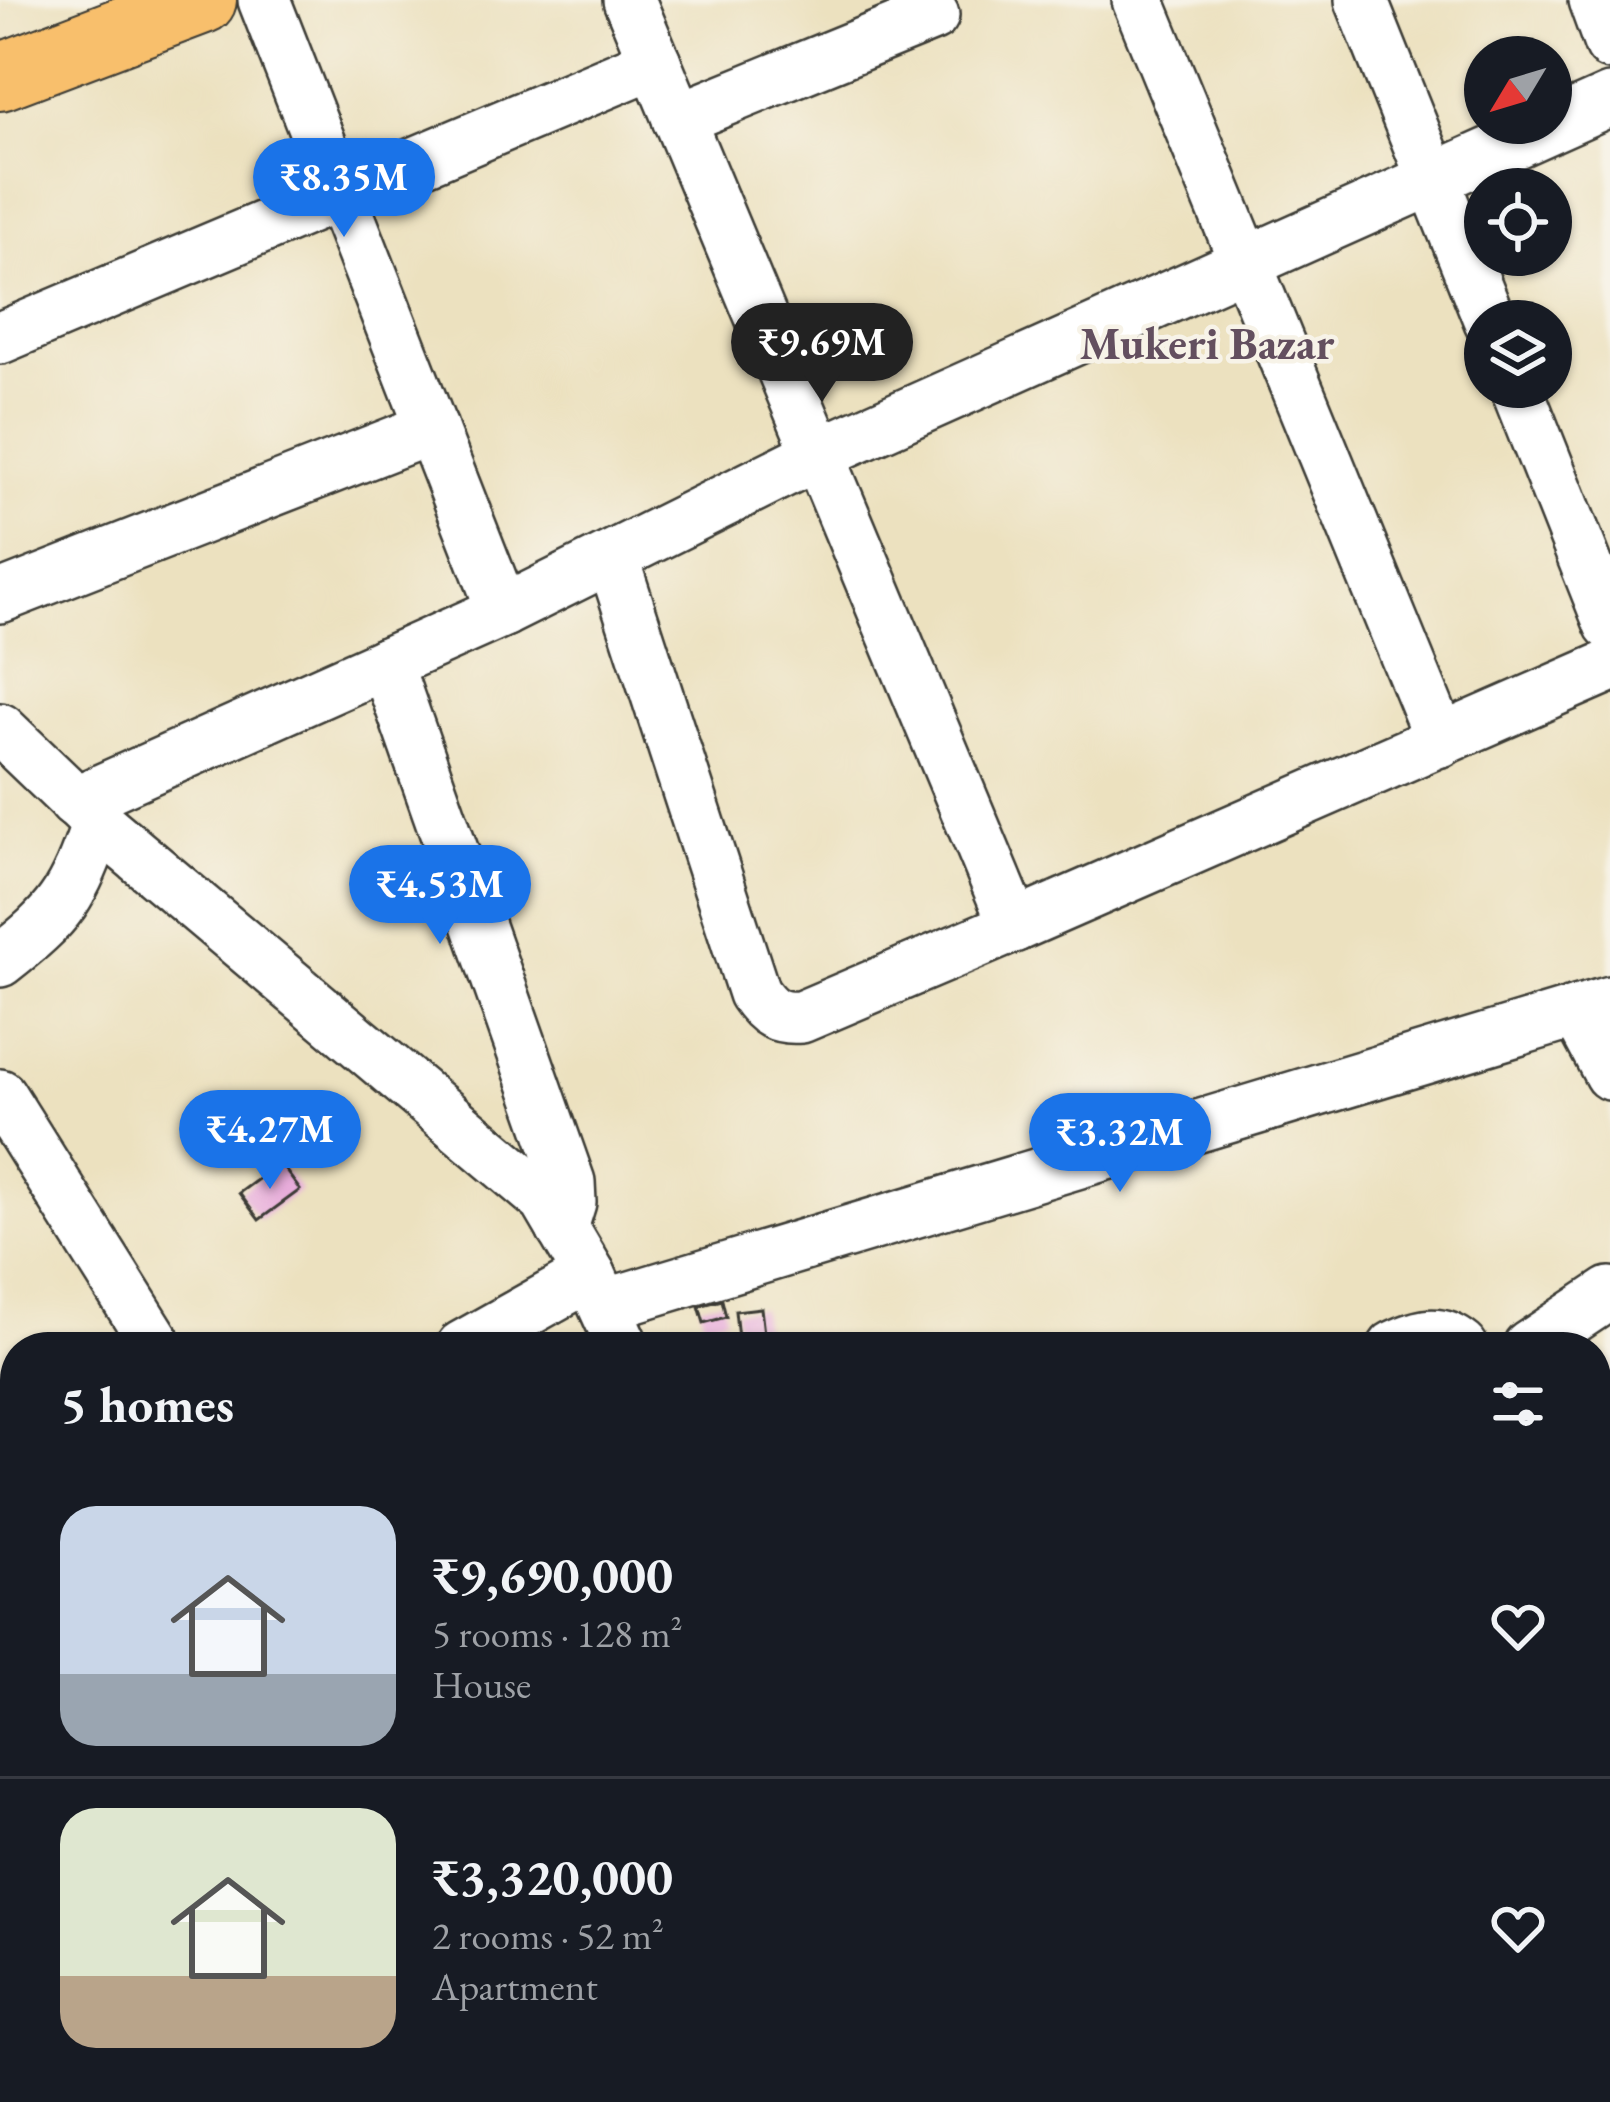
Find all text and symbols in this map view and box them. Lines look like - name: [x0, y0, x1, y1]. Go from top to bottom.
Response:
- north arrow: [1464, 36, 1572, 144]
- map controls: [1464, 36, 1572, 408]
- pin: ₹8.35M: [246, 138, 442, 240]
- text: ₹8.35M: [280, 151, 408, 202]
- button: locate: [1464, 168, 1572, 276]
- button: layers: [1464, 300, 1572, 408]
- pin: ₹9.69M: [724, 303, 920, 405]
- district label: Mukeri Bazar: [1080, 314, 1335, 372]
- text: ₹9.69M: [758, 316, 886, 367]
- pin: ₹4.53M: [342, 845, 538, 947]
- text: ₹4.53M: [376, 858, 504, 909]
- pin: ₹4.27M: [172, 1090, 368, 1192]
- pin: ₹3.32M: [1022, 1093, 1218, 1195]
- text: ₹4.27M: [206, 1103, 334, 1154]
- text: ₹3.32M: [1056, 1106, 1184, 1157]
- text: 5 homes: [60, 1371, 234, 1437]
- icon: filters: [1485, 1371, 1551, 1437]
- text: ₹9,690,000: [432, 1542, 673, 1608]
- icon: home: [156, 1554, 300, 1698]
- icon: heart: [1485, 1593, 1551, 1659]
- text: 5 rooms · 128 m²: [432, 1608, 683, 1659]
- text: House: [432, 1659, 531, 1710]
- text: ₹3,320,000: [432, 1844, 673, 1910]
- icon: home: [156, 1856, 300, 2000]
- icon: heart: [1485, 1895, 1551, 1961]
- text: 2 rooms · 52 m²: [432, 1910, 664, 1961]
- text: Apartment: [432, 1961, 598, 2012]

